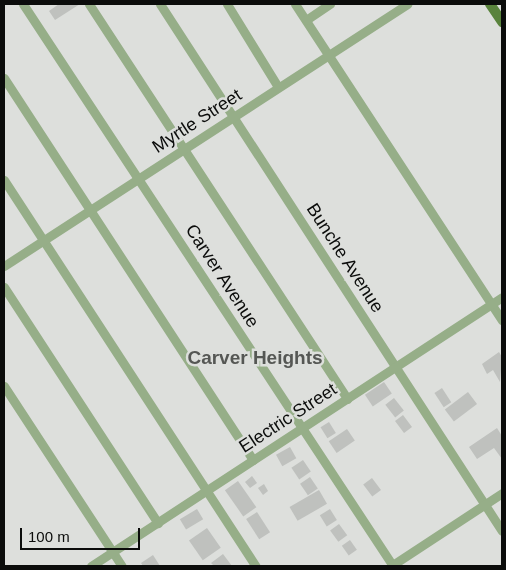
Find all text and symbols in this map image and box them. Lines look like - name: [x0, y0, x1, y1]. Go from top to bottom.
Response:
- street label: Myrtle Street: [148, 84, 246, 158]
- street label: Bunche Avenue: [301, 199, 389, 317]
- street label: Carver Avenue: [180, 220, 264, 332]
- district label: Carver Heights: [187, 347, 323, 369]
- street label: Electric Street: [235, 378, 341, 458]
- scale bar: [22, 518, 142, 550]
- text: 100 m: [28, 528, 70, 545]

